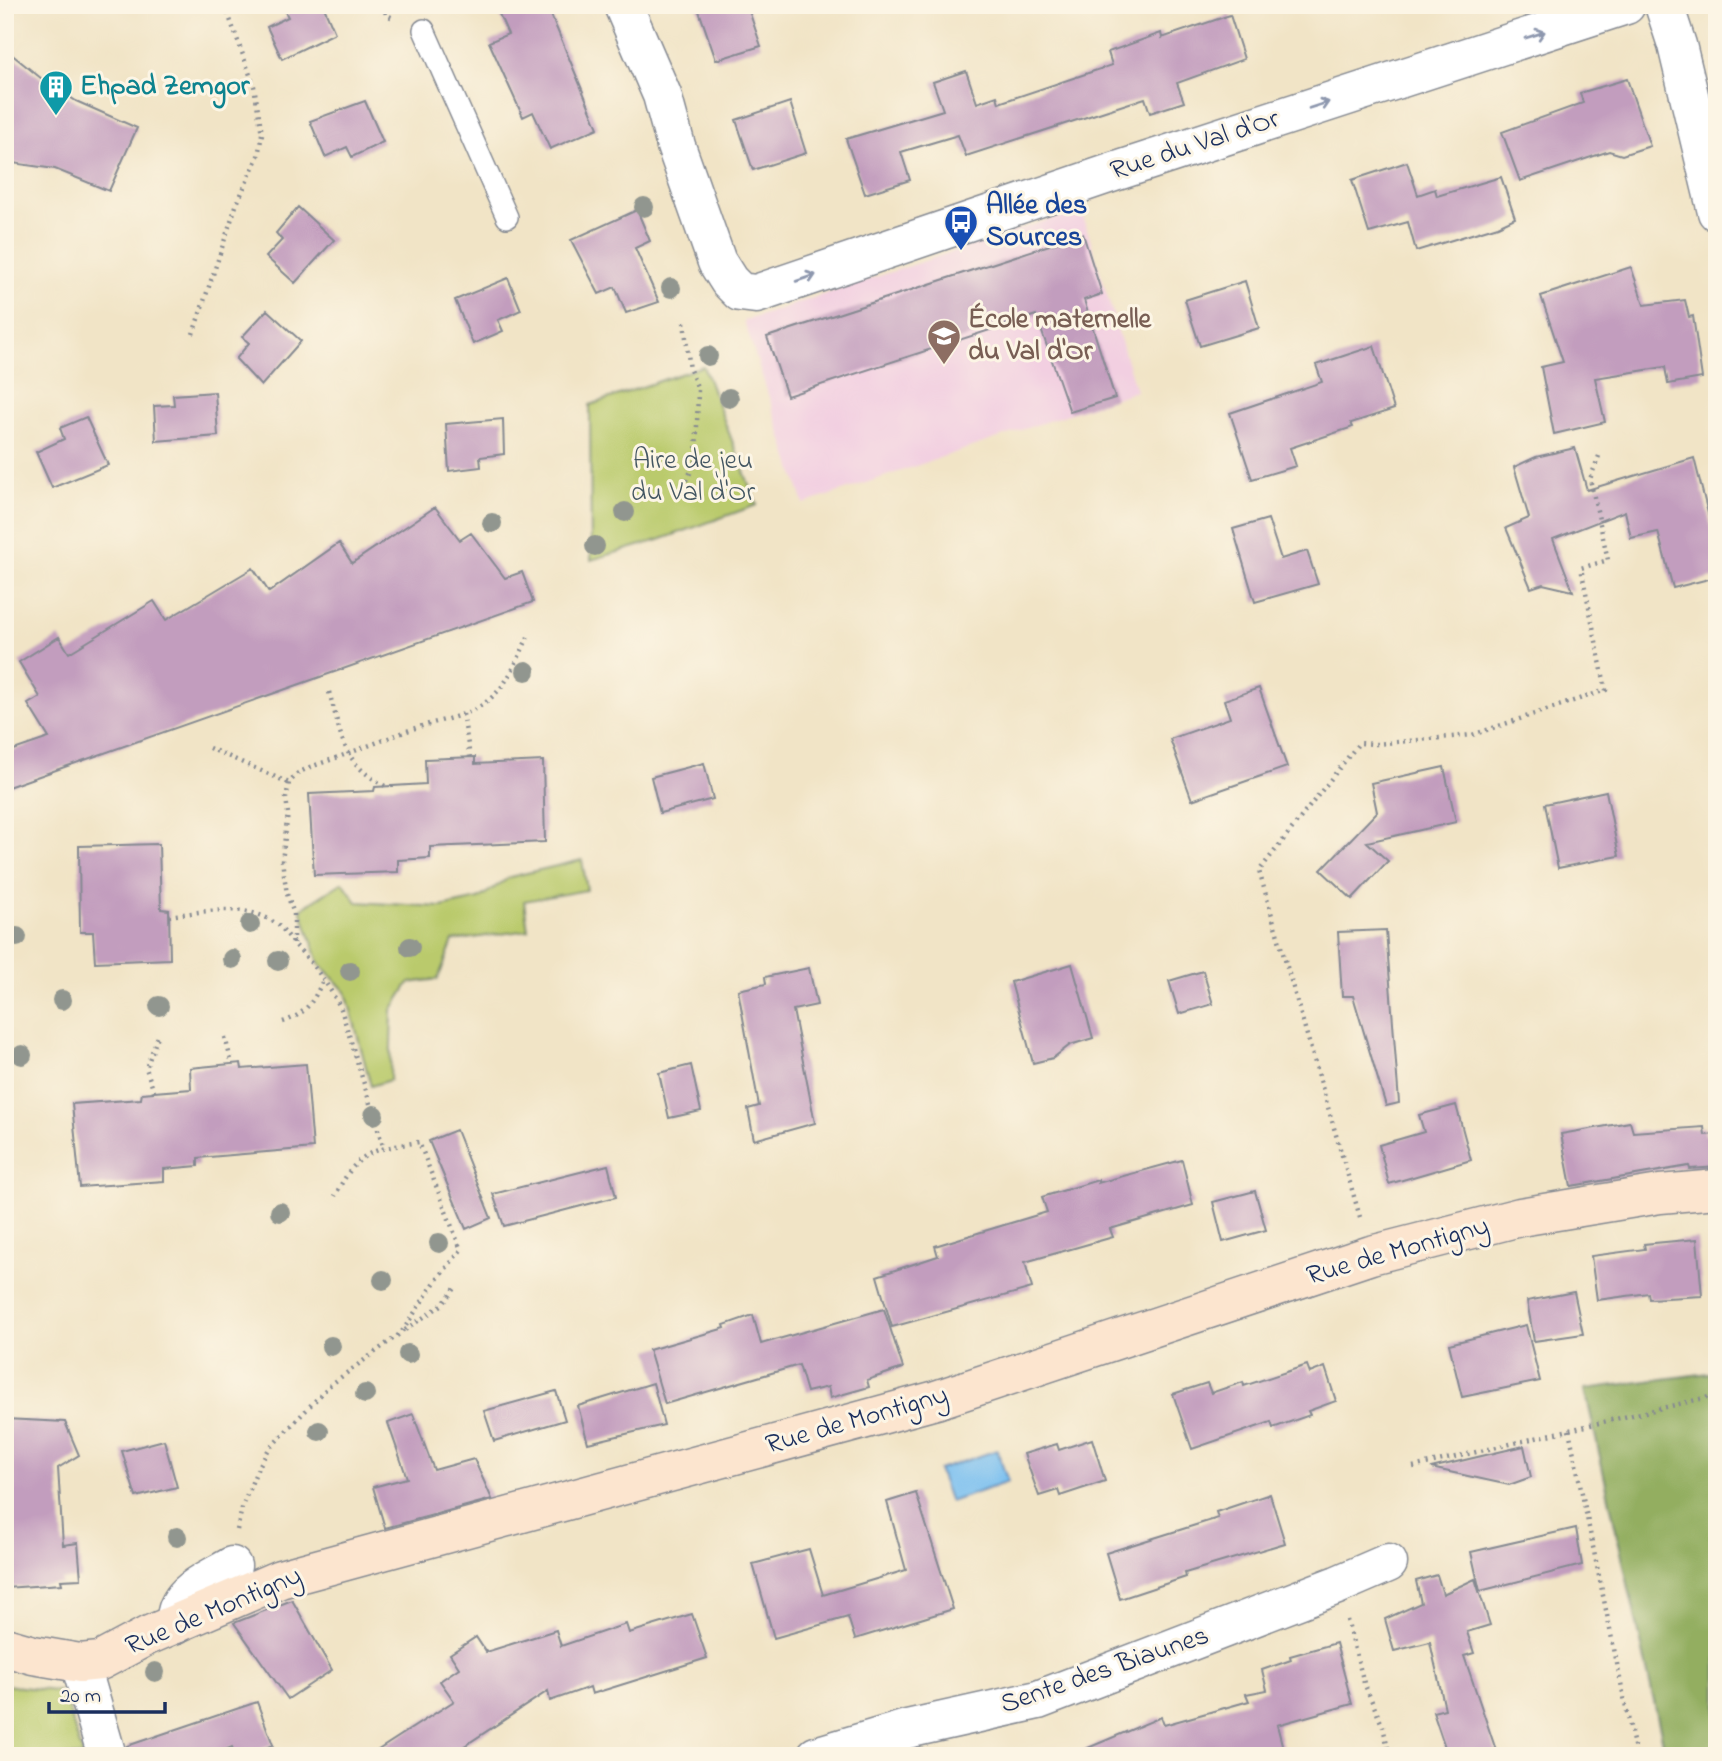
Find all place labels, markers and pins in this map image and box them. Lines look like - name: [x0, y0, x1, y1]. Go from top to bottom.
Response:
- place label: Ehpad Zemgor: [80, 67, 251, 109]
- building icon: Ehpad Zemgor: [37, 68, 75, 117]
- place label: Allée des Sources: [986, 186, 1087, 259]
- bus stop icon: Allée des Sources: [942, 203, 980, 252]
- place label: École maternelle du Val d'Or: [968, 300, 1153, 373]
- school or university icon: École maternelle du Val d'Or: [925, 317, 963, 366]

